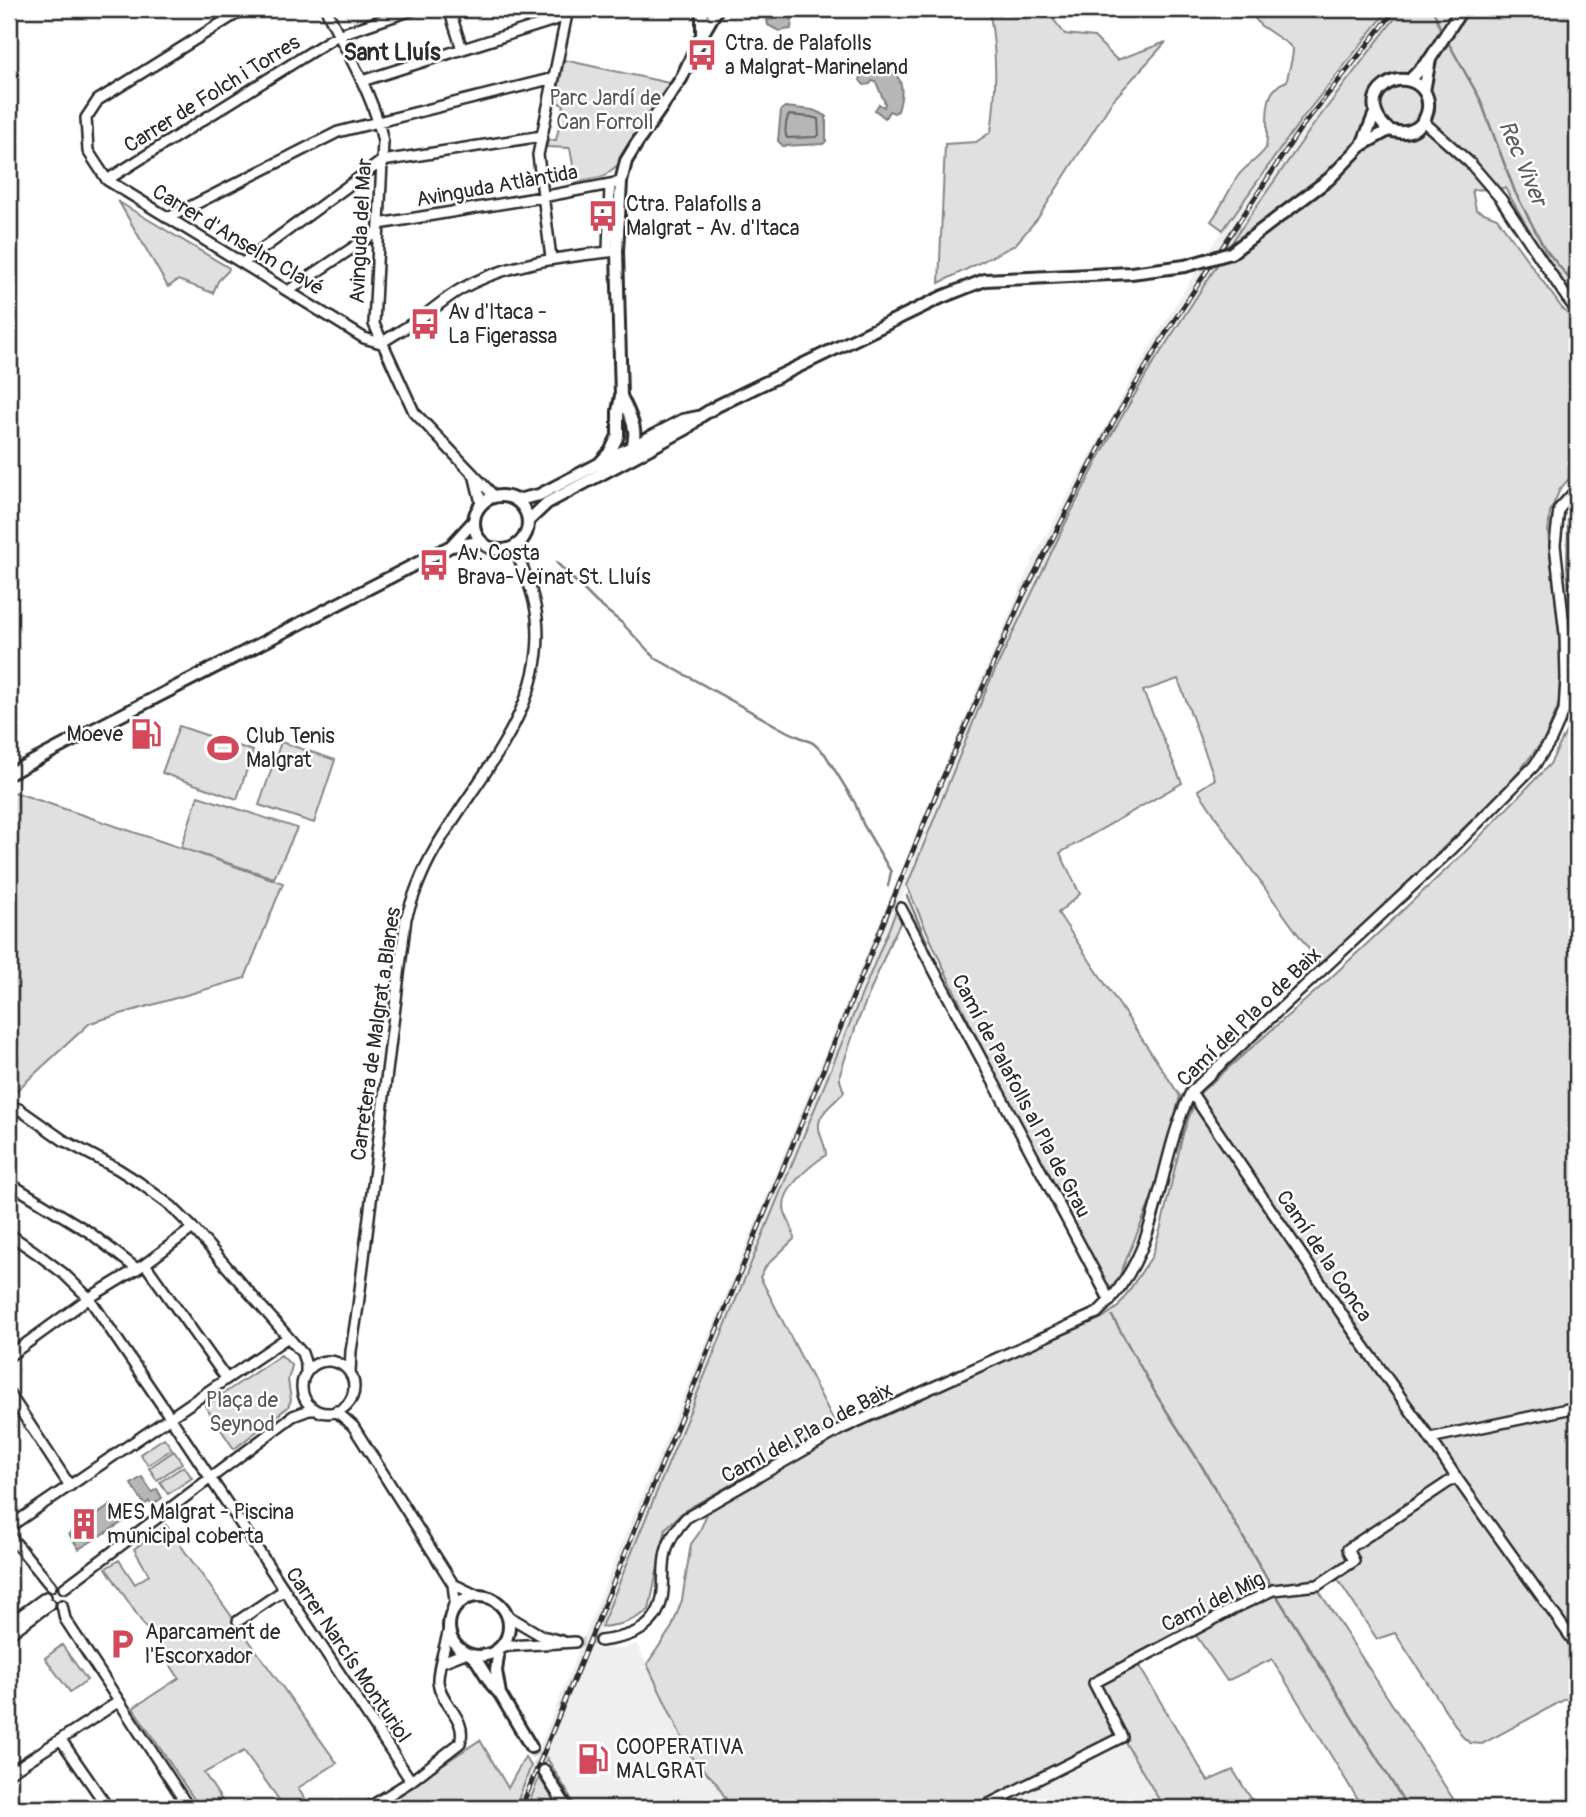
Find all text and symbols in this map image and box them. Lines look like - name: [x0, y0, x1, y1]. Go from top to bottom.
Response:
- street label: Carrer de Folch i Torres: [119, 29, 306, 159]
- place label: Ctra. de Palafolls a Malgrat-Marineland: [725, 30, 908, 81]
- district label: Sant Lluís: [343, 38, 441, 67]
- bus stop icon: Ctra. de Palafolls a Malgrat-Marineland: [685, 38, 719, 72]
- park label: Parc Jardí de Can Forroll: [549, 85, 661, 136]
- water label: Rec Viver: [1492, 116, 1555, 213]
- street label: Avinguda del Mar: [344, 157, 378, 304]
- street label: Avinguda Atlàntida: [414, 159, 580, 213]
- street label: Carrer d'Anselm Clavé: [147, 178, 329, 302]
- place label: Ctra. Palafolls a Malgrat - Av. d'Itaca: [626, 191, 800, 242]
- bus stop icon: Ctra. Palafolls a Malgrat - Av. d'Itaca: [586, 199, 620, 233]
- place label: Av d'Itaca - La Figerassa: [448, 299, 557, 350]
- bus stop icon: Av d'Itaca - La Figerassa: [408, 307, 442, 341]
- place label: Av. Costa Brava-Veïnat St. Lluís: [457, 540, 651, 591]
- bus stop icon: Av. Costa Brava-Veïnat St. Lluís: [417, 548, 451, 582]
- fuel station icon: Moeve: [129, 717, 163, 751]
- place label: Moeve: [66, 721, 124, 748]
- place label: Club Tenis Malgrat: [246, 723, 335, 774]
- sports icon: Club Tenis Malgrat: [206, 731, 240, 765]
- street label: Carretera de Malgrat a Blanes: [345, 905, 407, 1163]
- street label: Camí del Pla o de Baix: [1171, 941, 1327, 1093]
- street label: Camí de Palafolls al Pla de Grau: [945, 970, 1097, 1222]
- street label: Camí de la Conca: [1270, 1185, 1378, 1327]
- street label: Camí del Pla o de Baix: [717, 1376, 897, 1490]
- park label: Plaça de Seynod: [206, 1387, 279, 1438]
- place label: MES Malgrat - Piscina municipal coberta: [107, 1499, 294, 1550]
- building icon: MES Malgrat - Piscina municipal coberta: [67, 1507, 101, 1541]
- street label: Carrer Narcís Monturiol: [279, 1562, 417, 1748]
- street label: Camí del Mig: [1157, 1565, 1269, 1639]
- place label: Aparcament de l'Escorxador: [145, 1619, 281, 1670]
- parking icon: Aparcament de l'Escorxador: [105, 1627, 139, 1661]
- place label: COOPERATIVA MALGRAT: [616, 1734, 744, 1785]
- fuel station icon: COOPERATIVA MALGRAT: [576, 1742, 610, 1776]

